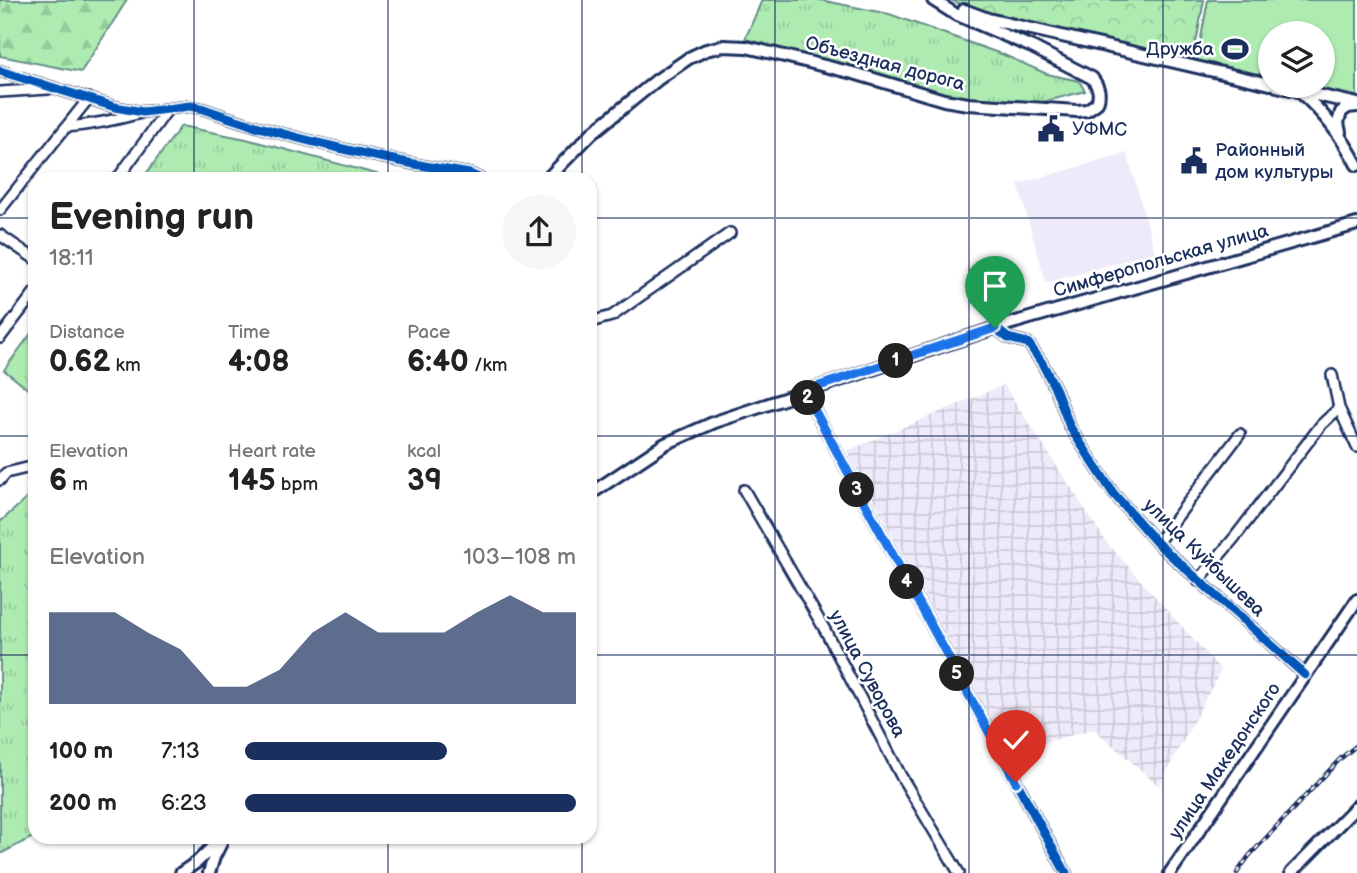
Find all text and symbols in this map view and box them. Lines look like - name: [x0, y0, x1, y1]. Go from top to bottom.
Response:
- map controls: [1258, 21, 1335, 98]
- button: layers: [1258, 21, 1335, 98]
- street label: Объездная дорога: [803, 32, 967, 96]
- sports icon: Дружба: [1220, 34, 1250, 64]
- place label: Дружба: [1146, 38, 1214, 61]
- public building icon: УФМС: [1036, 114, 1066, 144]
- place label: УФМС: [1072, 118, 1127, 141]
- place label: Районный дом культуры: [1215, 139, 1333, 184]
- public building icon: Районный дом культуры: [1179, 146, 1209, 176]
- text: Evening run: [49, 195, 254, 240]
- button: share: [502, 195, 576, 269]
- street label: Симферопольская улица: [1051, 219, 1271, 303]
- text: 18:11: [49, 244, 94, 272]
- pin: [965, 256, 1025, 328]
- icon: arrive: [976, 267, 1014, 305]
- text: Distance: [49, 321, 125, 344]
- text: Time: [228, 321, 270, 344]
- text: Pace: [407, 321, 450, 344]
- text: 0.62: [49, 344, 110, 380]
- text: 4:08: [228, 344, 290, 380]
- text: 6:40: [407, 344, 469, 380]
- pin: 1: [878, 344, 914, 378]
- text: 1: [892, 349, 900, 372]
- text: km: [110, 354, 141, 377]
- text: /km: [469, 354, 508, 377]
- pin: 2: [790, 380, 826, 416]
- text: 2: [802, 386, 813, 409]
- text: Elevation: [49, 440, 128, 463]
- text: Heart rate: [228, 440, 316, 463]
- text: kcal: [407, 440, 441, 463]
- text: 6: [49, 463, 67, 499]
- text: 145: [228, 463, 276, 499]
- text: 39: [407, 463, 442, 499]
- pin: 3: [840, 472, 874, 508]
- text: m: [67, 473, 88, 496]
- text: bpm: [276, 473, 318, 496]
- text: 3: [851, 478, 862, 501]
- street label: улица Куйбышева: [1138, 494, 1270, 622]
- text: Elevation: [49, 543, 145, 571]
- text: 103–108 m: [463, 543, 576, 571]
- pin: 4: [890, 564, 925, 600]
- text: 4: [901, 570, 912, 593]
- street label: улица Суворова: [824, 606, 910, 742]
- pin: 5: [940, 656, 974, 692]
- text: 5: [951, 662, 962, 685]
- street label: улица Македонского: [1164, 678, 1286, 844]
- pin: [986, 710, 1046, 782]
- icon: check: [997, 721, 1035, 759]
- text: 100 m: [49, 737, 113, 765]
- text: 7:13: [161, 737, 200, 765]
- text: 200 m: [49, 789, 117, 817]
- text: 6:23: [161, 789, 207, 817]

